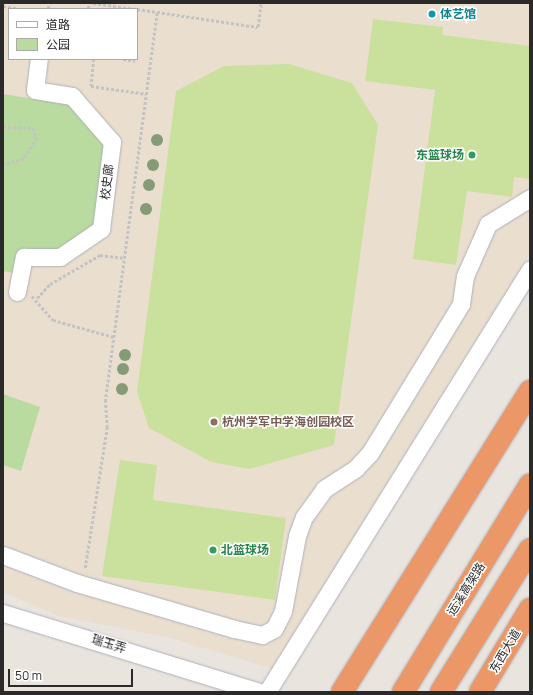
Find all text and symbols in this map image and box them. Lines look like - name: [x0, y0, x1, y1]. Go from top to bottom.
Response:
- place label: 体艺馆: [440, 7, 476, 21]
- legend: [8, 8, 138, 60]
- marker: 体艺馆: [427, 9, 437, 19]
- text: 道路: [46, 16, 70, 33]
- text: 公园: [46, 36, 70, 53]
- place label: 东篮球场: [416, 148, 464, 162]
- marker: 东篮球场: [467, 150, 477, 160]
- street label: 校史廊: [98, 163, 116, 201]
- place label: 杭州学军中学海创园校区: [222, 415, 354, 429]
- marker: 杭州学军中学海创园校区: [209, 417, 219, 427]
- place label: 北篮球场: [221, 543, 269, 557]
- marker: 北篮球场: [208, 545, 218, 555]
- street label: 运溪高架路: [444, 560, 488, 618]
- street label: 东西大道: [486, 627, 524, 675]
- street label: 瑞玉弄: [90, 632, 128, 656]
- scale bar: [10, 661, 135, 687]
- text: 50 m: [15, 667, 42, 684]

